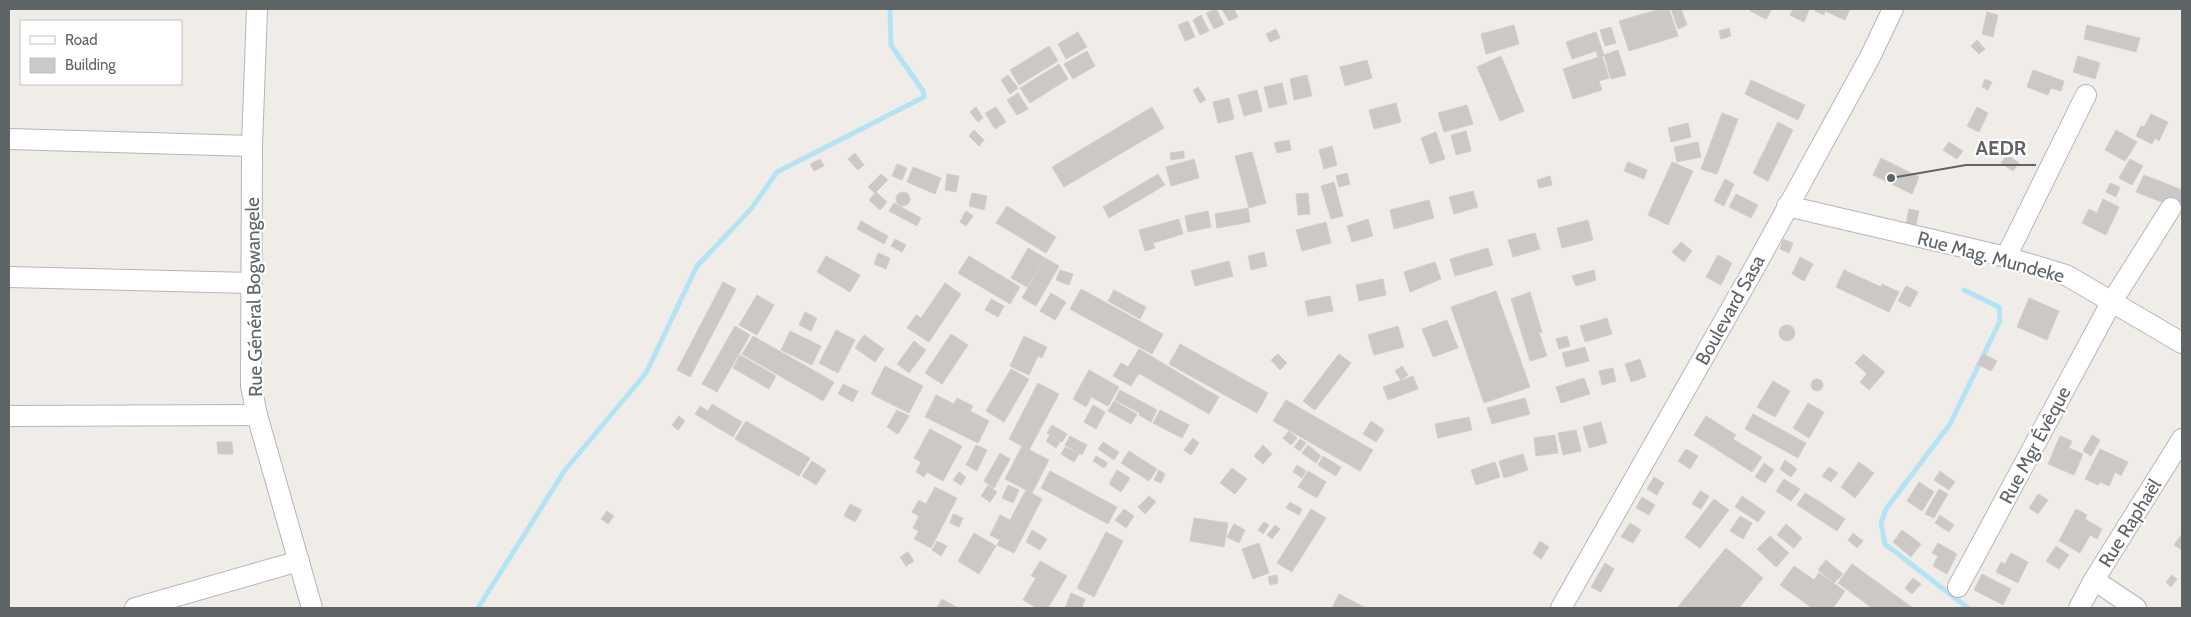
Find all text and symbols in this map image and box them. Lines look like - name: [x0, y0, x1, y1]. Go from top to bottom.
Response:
- legend: [20, 20, 182, 85]
- text: Road: [65, 31, 98, 49]
- text: Building: [65, 56, 116, 74]
- callout: AEDR: [1966, 130, 2036, 165]
- text: AEDR: [1976, 136, 2027, 160]
- street label: Rue Général Bogwangele: [241, 197, 267, 397]
- street label: Rue Mag. Mundeke: [1915, 226, 2067, 288]
- street label: Boulevard Sasa: [1690, 251, 1770, 369]
- street label: Rue Mgr Évêque: [1994, 382, 2076, 508]
- street label: Rue Raphaël: [2094, 474, 2166, 571]

